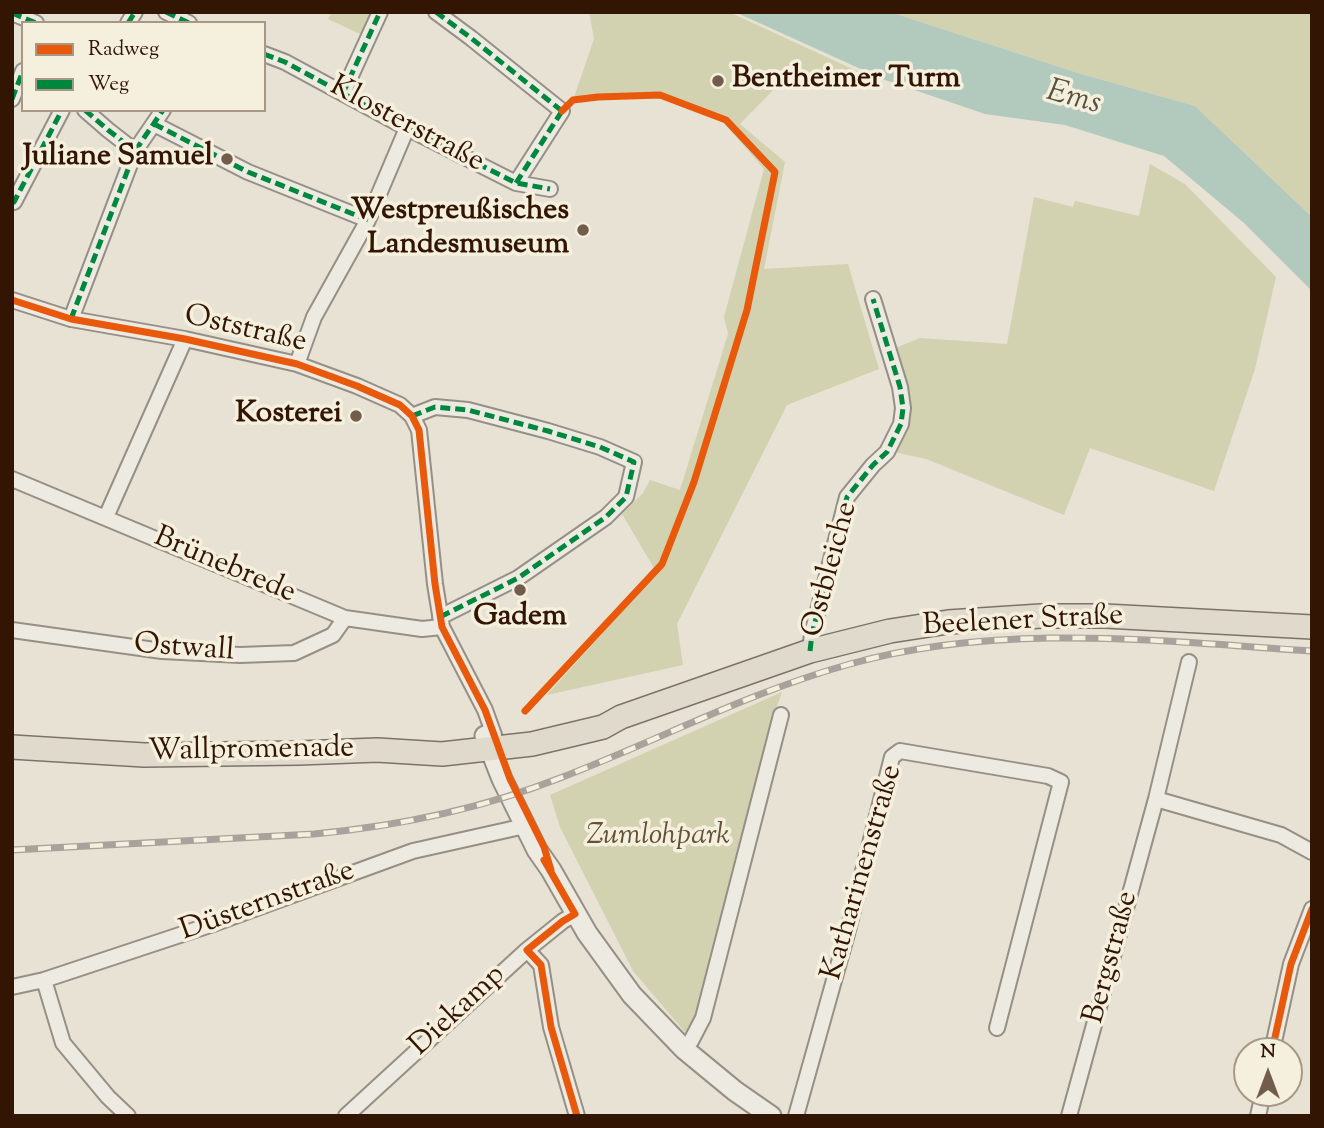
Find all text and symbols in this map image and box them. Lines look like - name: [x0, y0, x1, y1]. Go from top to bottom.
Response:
- legend: [21, 21, 266, 112]
- text: Radweg: [88, 35, 159, 65]
- place label: Bentheimer Turm: [732, 63, 960, 99]
- text: Weg: [88, 70, 129, 100]
- street label: Klosterstraße: [322, 70, 490, 182]
- marker: Bentheimer Turm: [710, 73, 726, 89]
- water label: Ems: [1041, 74, 1105, 126]
- place label: Juliane Samuel: [23, 141, 213, 177]
- marker: Juliane Samuel: [219, 151, 235, 167]
- place label: Westpreußisches Landesmuseum: [351, 195, 569, 265]
- marker: Westpreußisches Landesmuseum: [575, 222, 591, 238]
- street label: Oststraße: [180, 299, 310, 363]
- place label: Kosterei: [235, 398, 342, 434]
- marker: Kosterei: [348, 408, 364, 424]
- street label: Ostbleiche: [797, 498, 867, 642]
- street label: Brünebrede: [148, 521, 300, 613]
- marker: Gadem: [512, 582, 528, 598]
- street label: Beelener Straße: [922, 600, 1124, 646]
- place label: Gadem: [473, 601, 567, 637]
- street label: Ostwall: [133, 629, 235, 671]
- street label: Wallpromenade: [148, 732, 354, 772]
- street label: Katharinenstraße: [816, 761, 912, 985]
- park label: Zumlohpark: [586, 820, 730, 856]
- street label: Düsternstraße: [176, 855, 360, 951]
- street label: Bergstraße: [1078, 888, 1148, 1028]
- street label: Diekamp: [404, 959, 514, 1065]
- north arrow: [1233, 1037, 1303, 1107]
- text: N: [1260, 1039, 1276, 1066]

